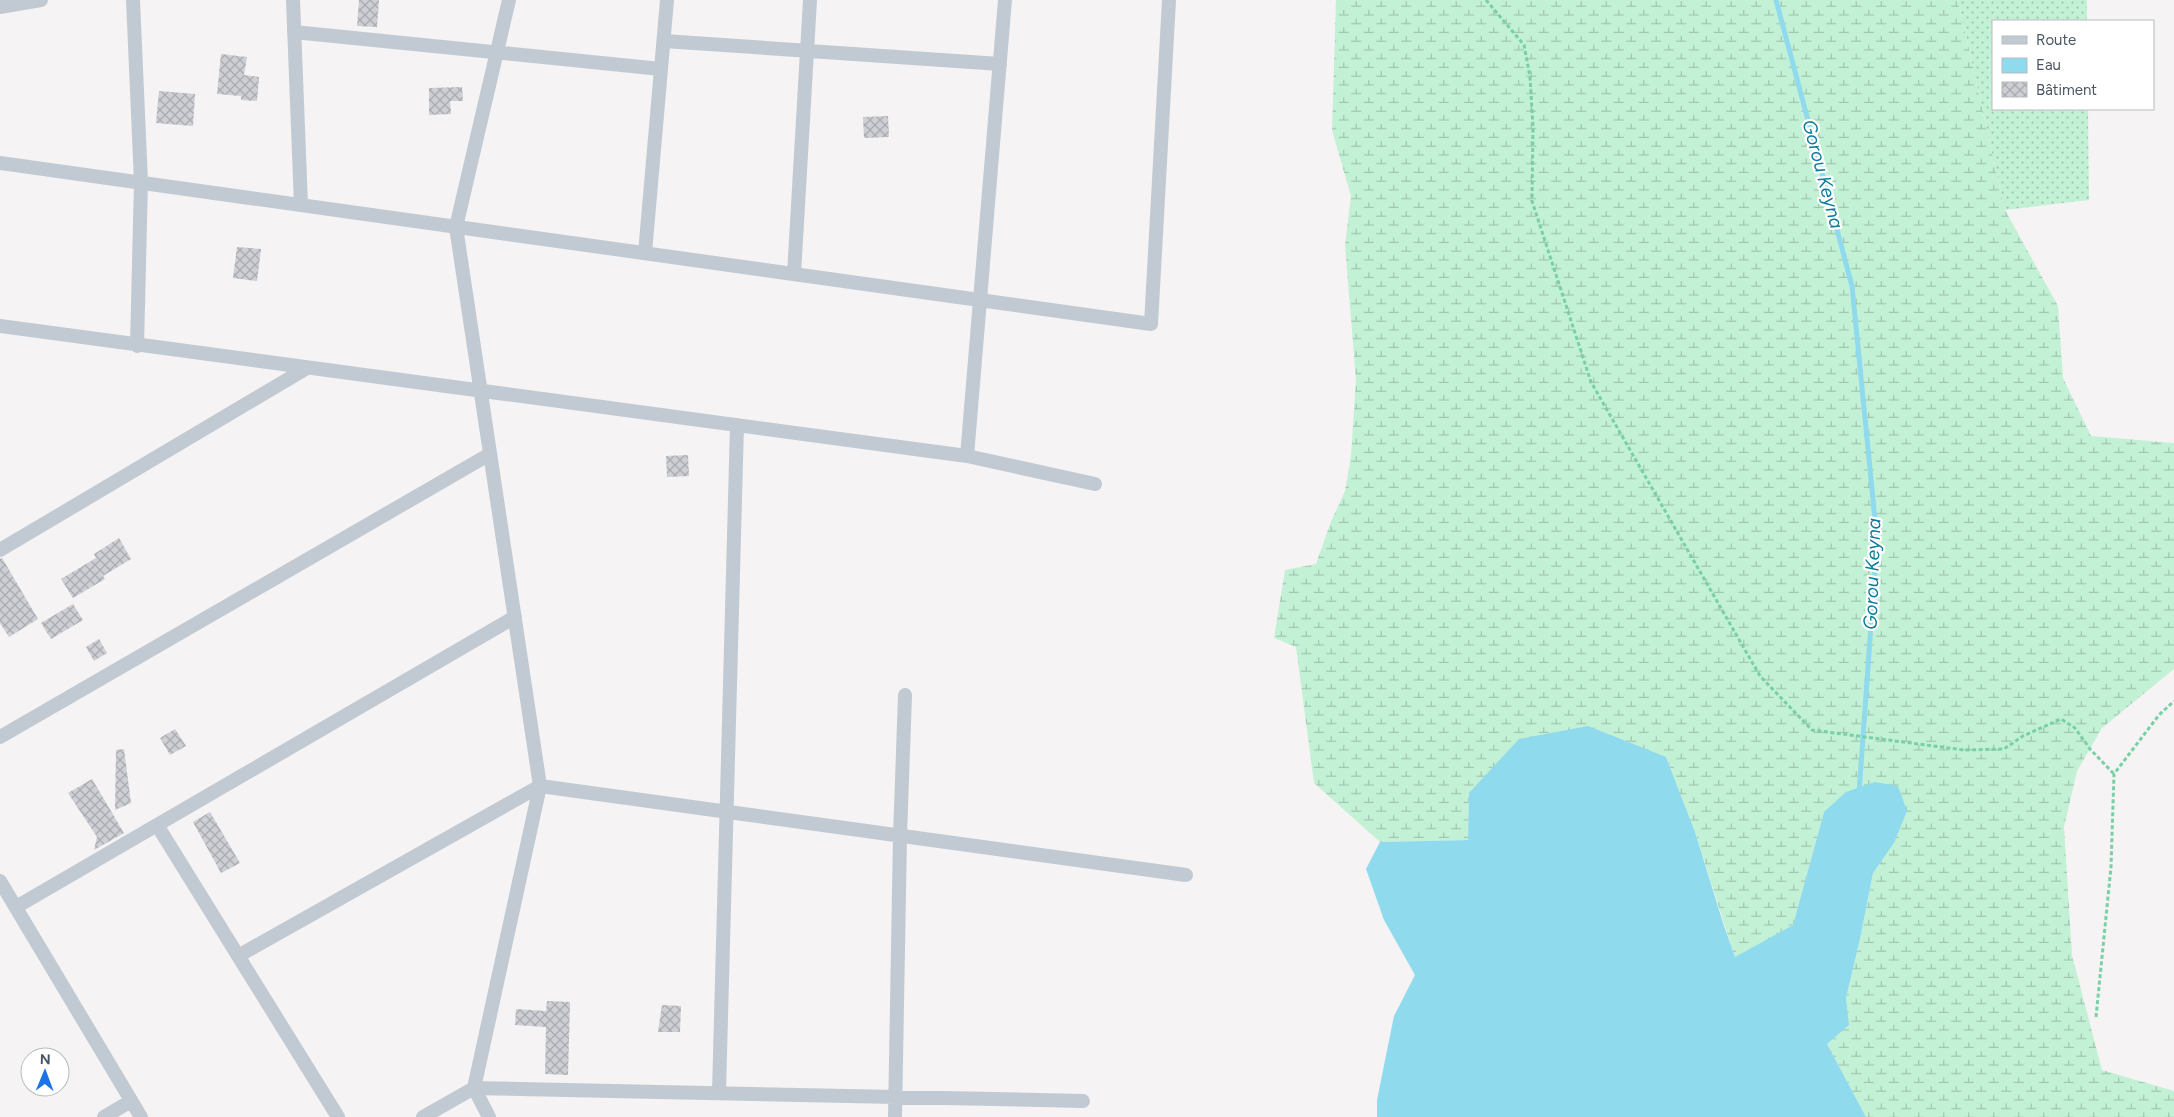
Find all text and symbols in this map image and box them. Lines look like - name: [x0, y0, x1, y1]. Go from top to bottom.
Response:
- legend: [1992, 20, 2154, 110]
- text: Route: [2036, 31, 2076, 49]
- text: Eau: [2036, 56, 2061, 74]
- text: Bâtiment: [2036, 81, 2097, 99]
- water label: Gorou Keyna: [1797, 117, 1849, 231]
- water label: Gorou Keyna: [1859, 518, 1885, 630]
- north arrow: [20, 1047, 70, 1097]
- text: N: [40, 1051, 51, 1068]

